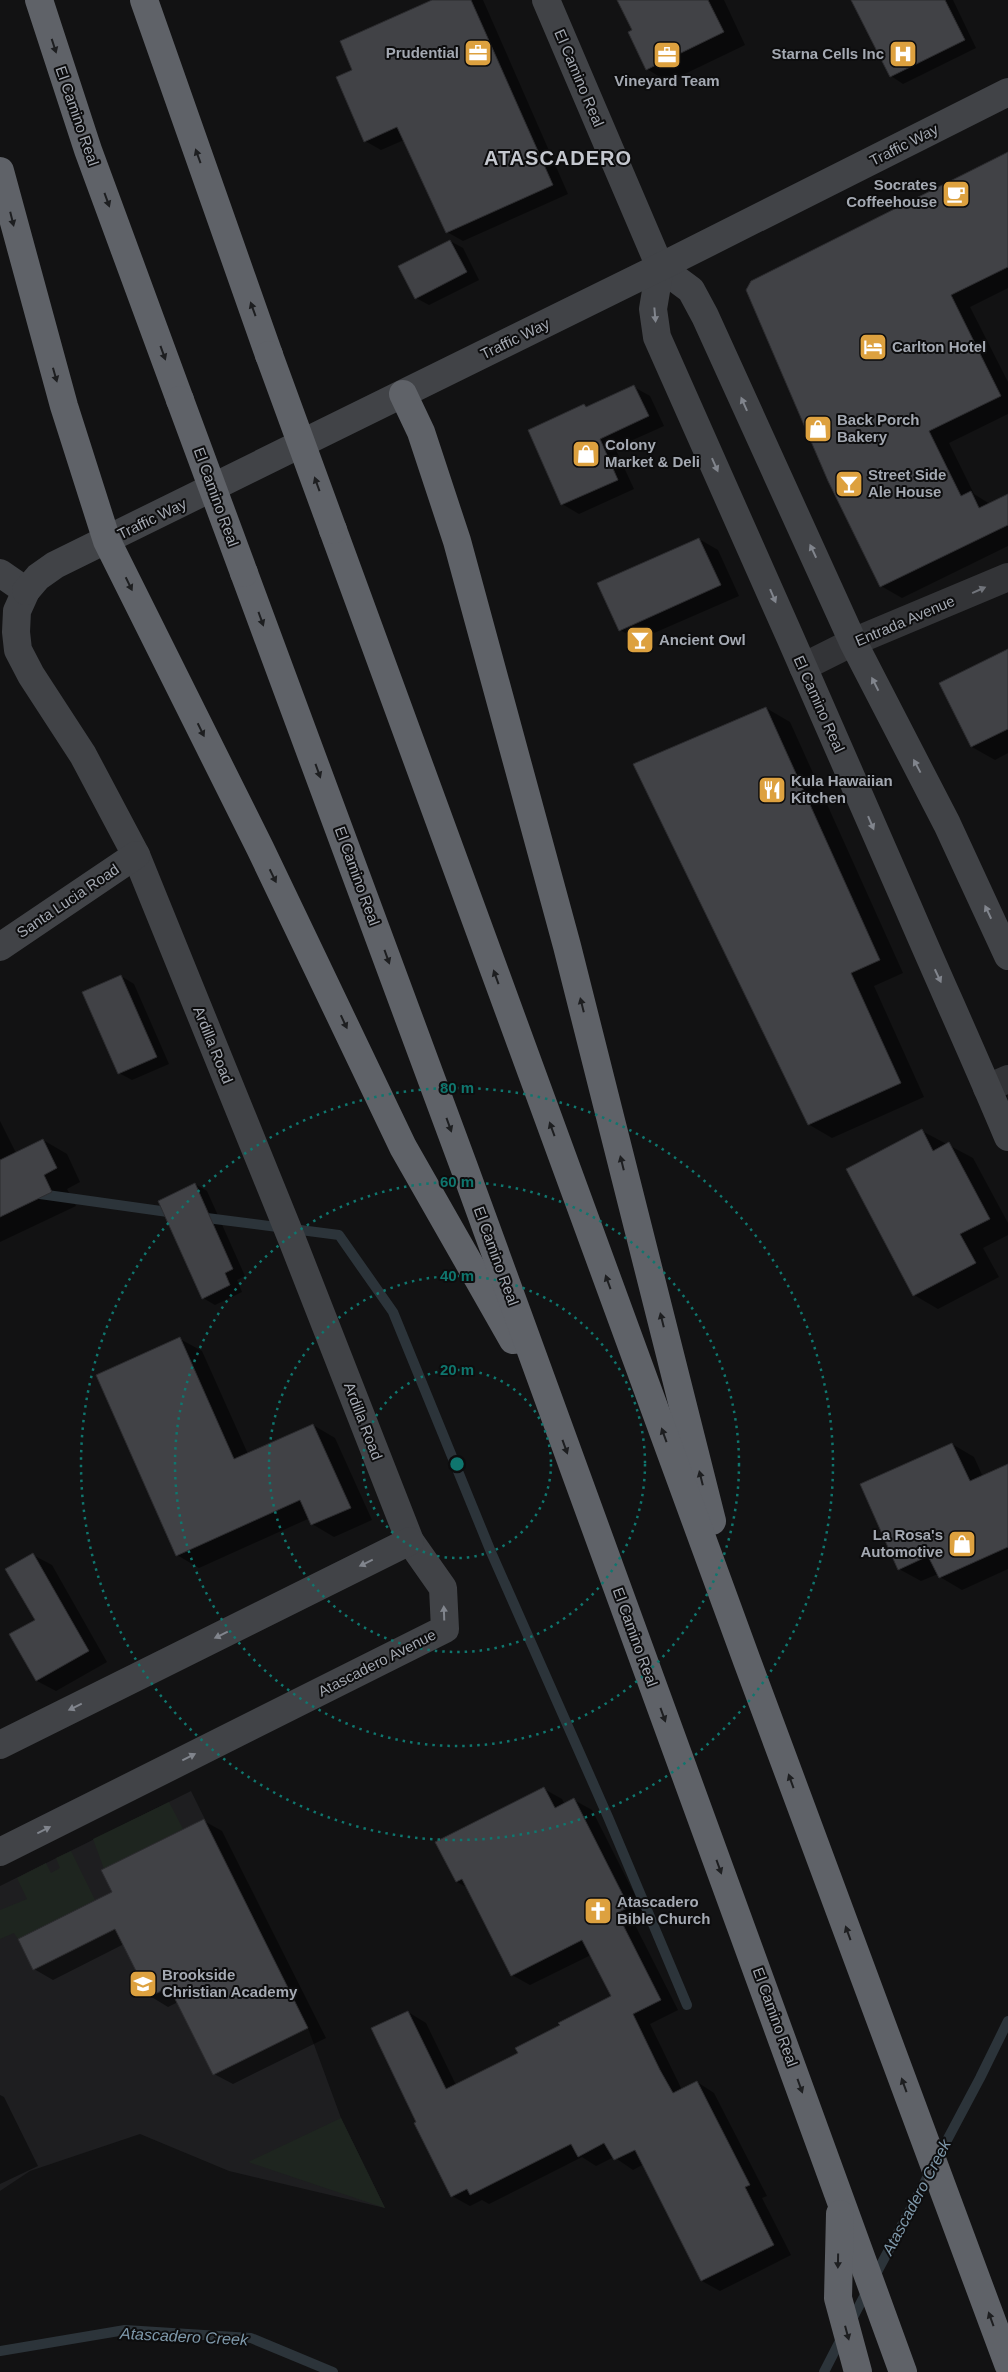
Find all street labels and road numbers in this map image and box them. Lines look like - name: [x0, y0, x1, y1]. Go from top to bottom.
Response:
- street label: El Camino Real: [551, 27, 608, 129]
- street label: El Camino Real: [52, 64, 102, 168]
- street label: Traffic Way: [867, 120, 941, 169]
- street label: Traffic Way: [478, 314, 552, 363]
- street label: El Camino Real: [191, 445, 242, 549]
- street label: Traffic Way: [115, 494, 189, 543]
- street label: Entrada Avenue: [852, 592, 957, 649]
- street label: El Camino Real: [790, 653, 848, 755]
- street label: El Camino Real: [332, 824, 383, 928]
- street label: Santa Lucia Road: [14, 860, 122, 941]
- street label: Ardilla Road: [190, 1004, 237, 1086]
- street label: El Camino Real: [471, 1204, 522, 1308]
- street label: Ardilla Road: [341, 1380, 386, 1462]
- street label: El Camino Real: [610, 1585, 661, 1689]
- street label: Atascadero Avenue: [315, 1626, 438, 1700]
- street label: El Camino Real: [750, 1965, 801, 2069]

